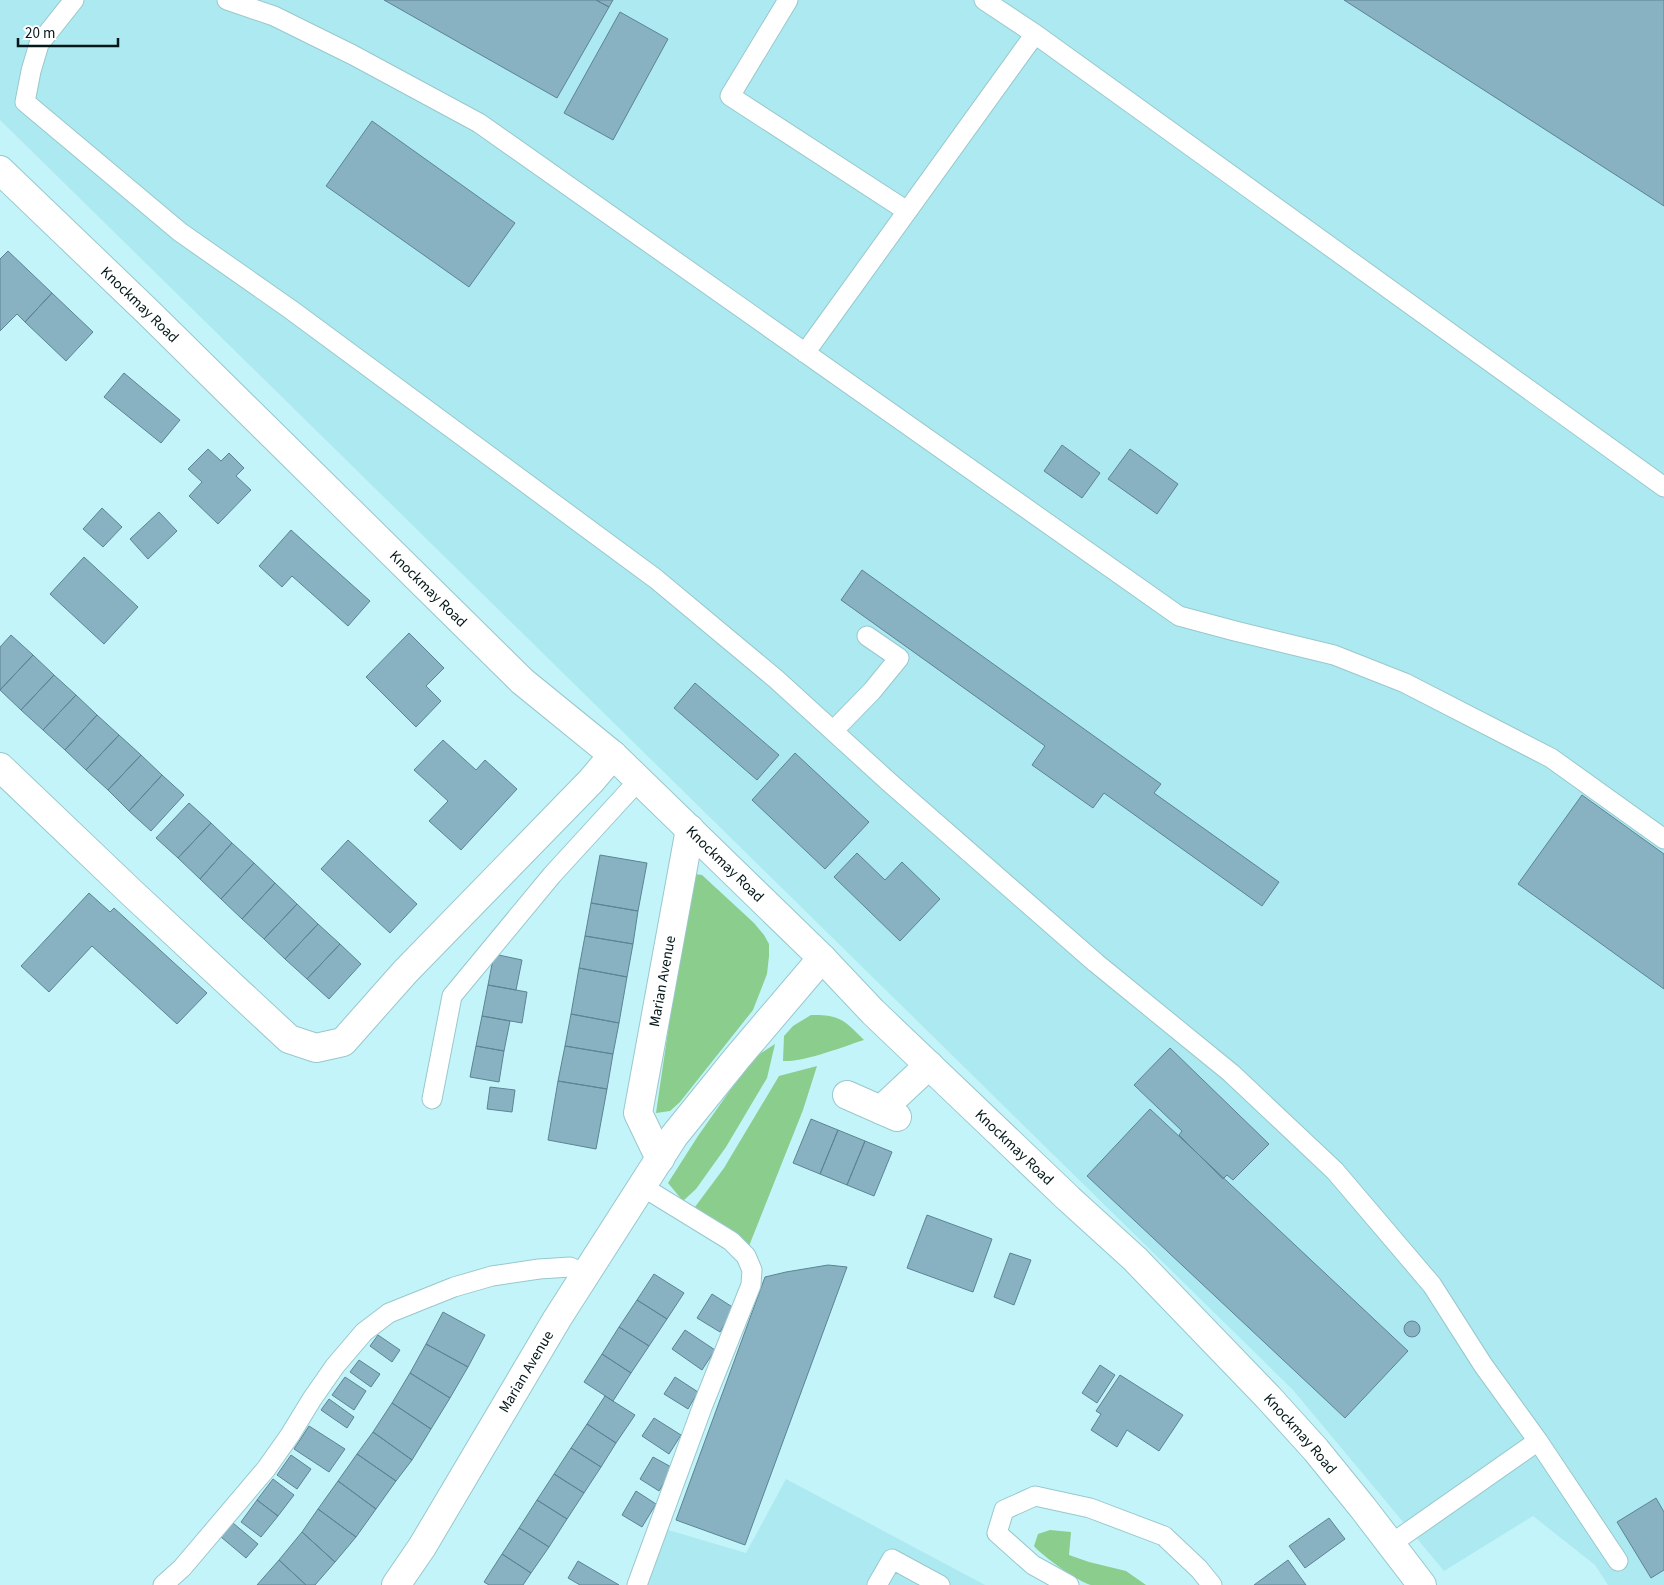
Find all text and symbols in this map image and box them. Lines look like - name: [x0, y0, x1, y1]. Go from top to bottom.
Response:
- scale bar: [18, 15, 118, 47]
- text: 20 m: [25, 23, 55, 44]
- street label: Knockmay Road: [96, 262, 184, 347]
- street label: Knockmay Road: [385, 546, 472, 632]
- street label: Knockmay Road: [681, 821, 769, 907]
- street label: Marian Avenue: [643, 934, 681, 1029]
- street label: Knockmay Road: [971, 1104, 1059, 1190]
- street label: Marian Avenue: [493, 1326, 559, 1417]
- street label: Knockmay Road: [1259, 1388, 1342, 1478]

